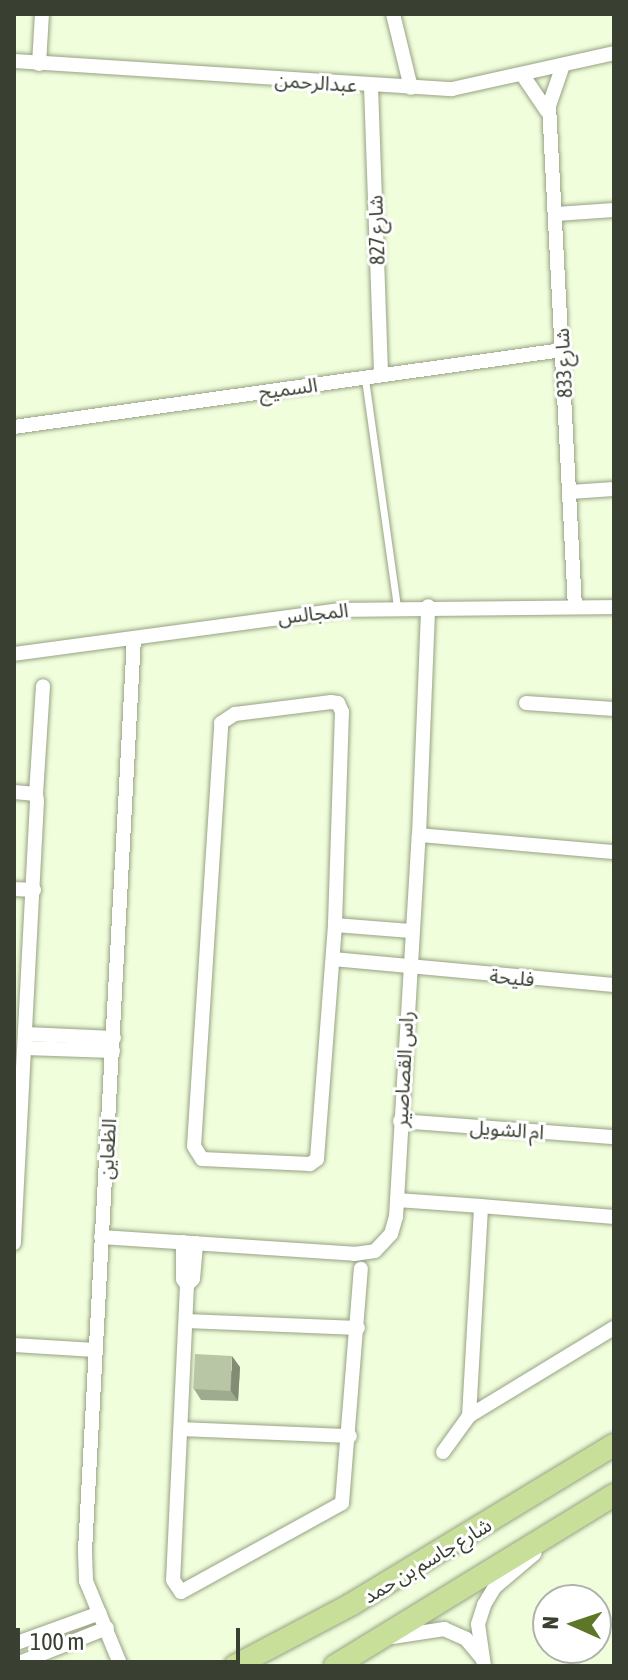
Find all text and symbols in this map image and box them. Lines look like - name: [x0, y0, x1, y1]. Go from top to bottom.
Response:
- street label: عبدالرحمن: [274, 67, 358, 97]
- street label: شارع 827: [363, 195, 389, 265]
- street label: شارع 833: [549, 327, 577, 399]
- street label: السميح: [257, 372, 319, 404]
- street label: المجالس: [277, 597, 349, 629]
- street label: فليحة: [489, 963, 535, 991]
- street label: راس القصاصير: [388, 1010, 418, 1128]
- street label: ام الشويل: [469, 1114, 545, 1144]
- street label: الظعاين: [93, 1118, 121, 1180]
- street label: شارع جاسم بن حمد: [358, 1512, 496, 1608]
- north arrow: [532, 1584, 612, 1664]
- scale bar: [20, 1612, 244, 1662]
- text: N: [537, 1616, 563, 1630]
- text: 100 m: [30, 1628, 84, 1655]

